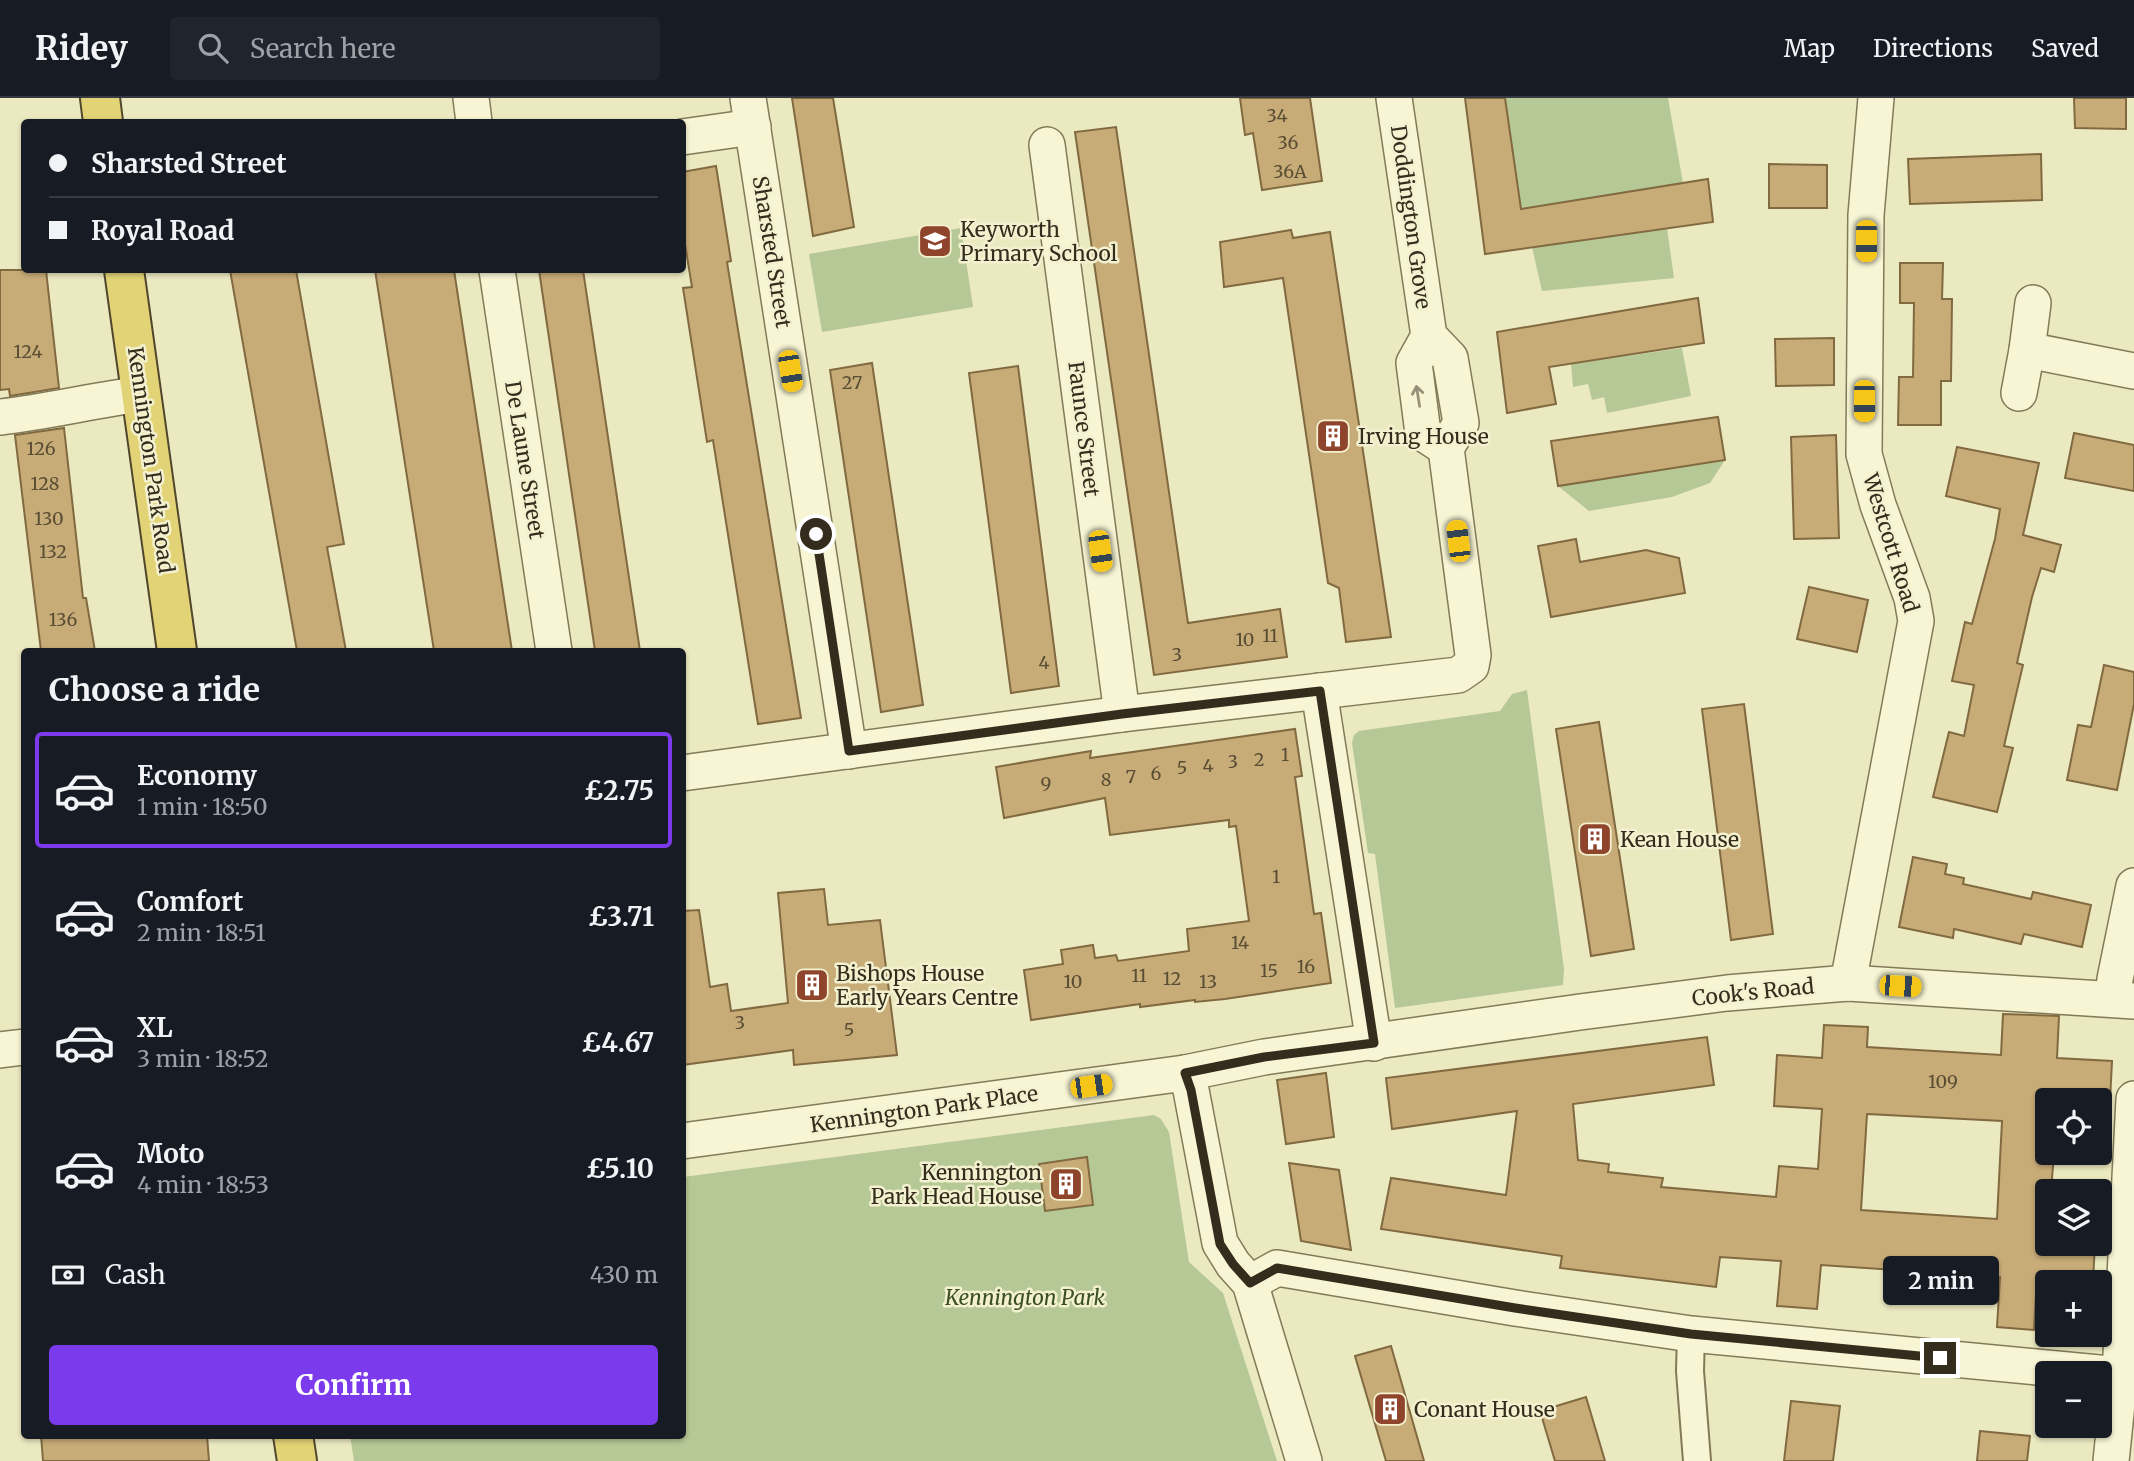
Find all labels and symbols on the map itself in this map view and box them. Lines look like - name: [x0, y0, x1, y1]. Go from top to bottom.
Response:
- house number: 34: [1266, 104, 1288, 127]
- street label: Doddington Grove: [1385, 123, 1437, 311]
- house number: 36: [1278, 131, 1299, 154]
- house number: 36A: [1273, 160, 1307, 183]
- street label: Sharsted Street: [747, 174, 797, 330]
- place label: Keyworth Primary School: [960, 216, 1118, 267]
- car: [1856, 220, 1877, 262]
- school or university icon: Keyworth Primary School: [916, 222, 954, 260]
- house number: 124: [13, 340, 43, 363]
- street label: Kennington Park Road: [122, 345, 180, 575]
- car: [777, 349, 804, 393]
- street label: Faunce Street: [1062, 360, 1106, 498]
- house number: 27: [842, 371, 862, 394]
- street label: De Laune Street: [499, 379, 551, 541]
- car: [1854, 380, 1875, 422]
- one-way arrow: [1411, 385, 1424, 408]
- building icon: Irving House: [1314, 417, 1352, 455]
- place label: Irving House: [1358, 423, 1489, 450]
- house number: 126: [26, 437, 56, 460]
- street label: Westcott Road: [1857, 469, 1925, 616]
- house number: 128: [30, 472, 60, 495]
- house number: 130: [34, 507, 64, 530]
- route start: [800, 518, 832, 550]
- car: [1446, 519, 1471, 563]
- car: [1087, 529, 1114, 573]
- house number: 132: [39, 540, 67, 563]
- house number: 136: [49, 608, 77, 631]
- house number: 11: [1262, 624, 1278, 647]
- house number: 10: [1236, 628, 1254, 651]
- house number: 3: [1172, 643, 1182, 666]
- house number: 4: [1038, 651, 1050, 674]
- house number: 1: [1281, 743, 1289, 766]
- house number: 2: [1254, 748, 1264, 771]
- house number: 3: [1228, 750, 1238, 773]
- house number: 4: [1202, 754, 1214, 777]
- house number: 5: [1177, 756, 1187, 779]
- house number: 6: [1151, 762, 1162, 785]
- house number: 7: [1126, 765, 1136, 788]
- house number: 8: [1101, 768, 1111, 791]
- house number: 9: [1041, 772, 1051, 795]
- building icon: Kean House: [1576, 820, 1614, 858]
- place label: Kean House: [1620, 826, 1739, 853]
- house number: 1: [1272, 865, 1280, 888]
- house number: 14: [1231, 931, 1249, 954]
- house number: 16: [1297, 955, 1315, 978]
- house number: 15: [1260, 959, 1278, 982]
- place label: Bishops House Early Years Centre: [836, 960, 1018, 1011]
- house number: 11: [1131, 964, 1147, 987]
- building icon: Bishops House Early Years Centre: [793, 966, 831, 1004]
- house number: 12: [1163, 967, 1181, 990]
- house number: 10: [1064, 970, 1082, 993]
- house number: 13: [1199, 970, 1217, 993]
- street label: Cook's Road: [1691, 972, 1816, 1012]
- car: [1879, 974, 1922, 998]
- house number: 3: [735, 1011, 745, 1034]
- house number: 5: [844, 1018, 854, 1041]
- house number: 109: [1928, 1070, 1958, 1093]
- car: [1069, 1073, 1114, 1099]
- street label: Kennington Park Place: [808, 1080, 1040, 1138]
- place label: Kennington Park Head House: [871, 1159, 1042, 1210]
- building icon: Kennington Park Head House: [1047, 1165, 1085, 1203]
- callout: 2 min: [1882, 1256, 1998, 1306]
- park label: Kennington Park: [944, 1284, 1106, 1311]
- route end: [1924, 1342, 1956, 1374]
- building icon: Conant House: [1371, 1390, 1409, 1428]
- place label: Conant House: [1414, 1396, 1555, 1423]

